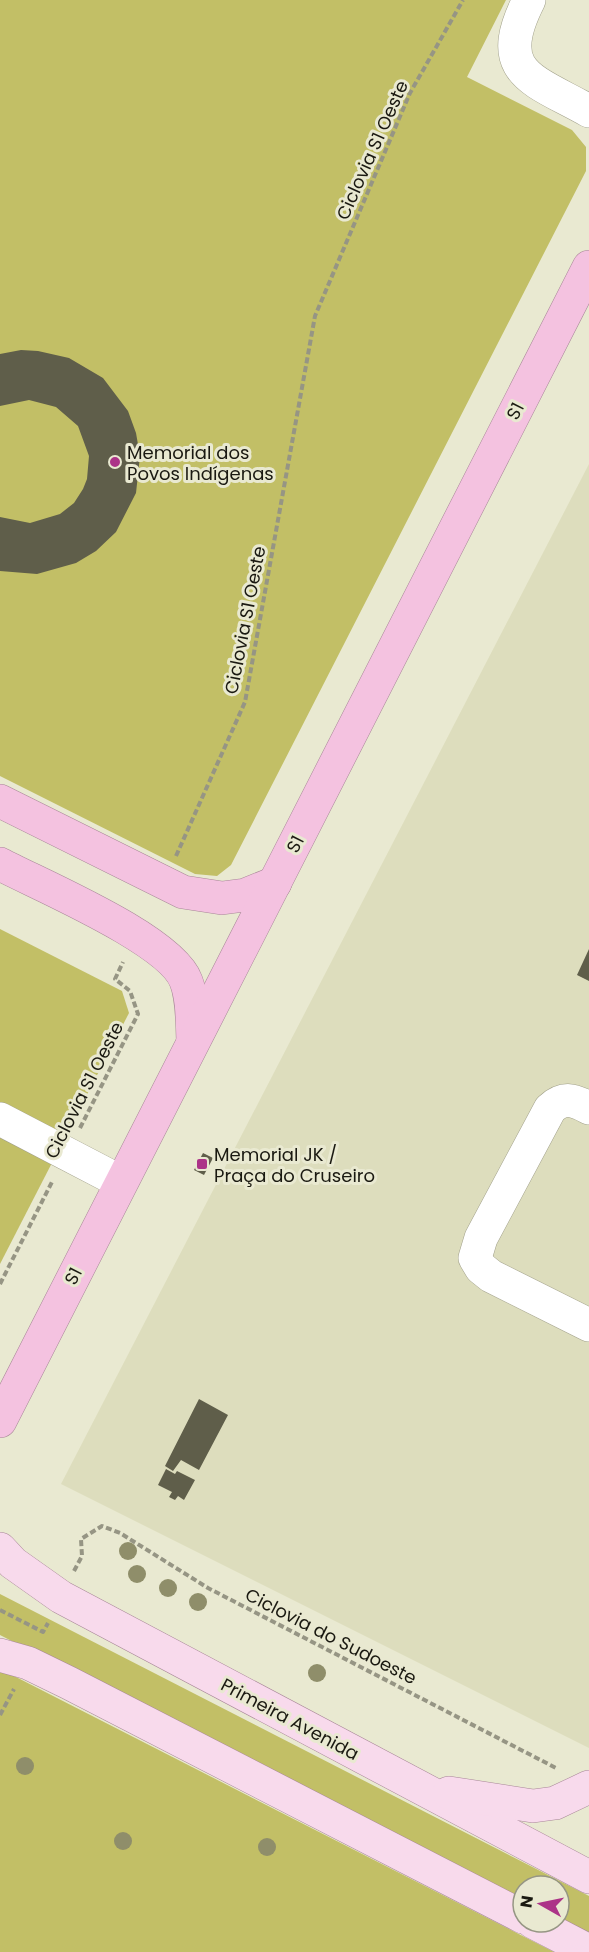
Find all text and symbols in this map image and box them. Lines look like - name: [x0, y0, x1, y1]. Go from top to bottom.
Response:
- street label: Ciclovia S1 Oeste: [330, 76, 414, 224]
- street label: S1: [500, 398, 530, 424]
- place label: Memorial dos Povos Indígenas: [127, 440, 274, 486]
- marker: Memorial dos Povos Indígenas: [108, 455, 122, 469]
- street label: Ciclovia S1 Oeste: [218, 544, 272, 696]
- street label: S1: [280, 831, 310, 857]
- street label: Ciclovia S1 Oeste: [39, 1017, 129, 1163]
- place label: Memorial JK / Praça do Cruseiro: [214, 1142, 375, 1188]
- marker: Memorial JK / Praça do Cruseiro: [195, 1157, 209, 1171]
- street label: S1: [58, 1263, 88, 1289]
- street label: Ciclovia do Sudoeste: [241, 1582, 421, 1690]
- street label: Primeira Avenida: [217, 1672, 363, 1766]
- north arrow: [511, 1874, 571, 1934]
- text: N: [514, 1894, 539, 1909]

